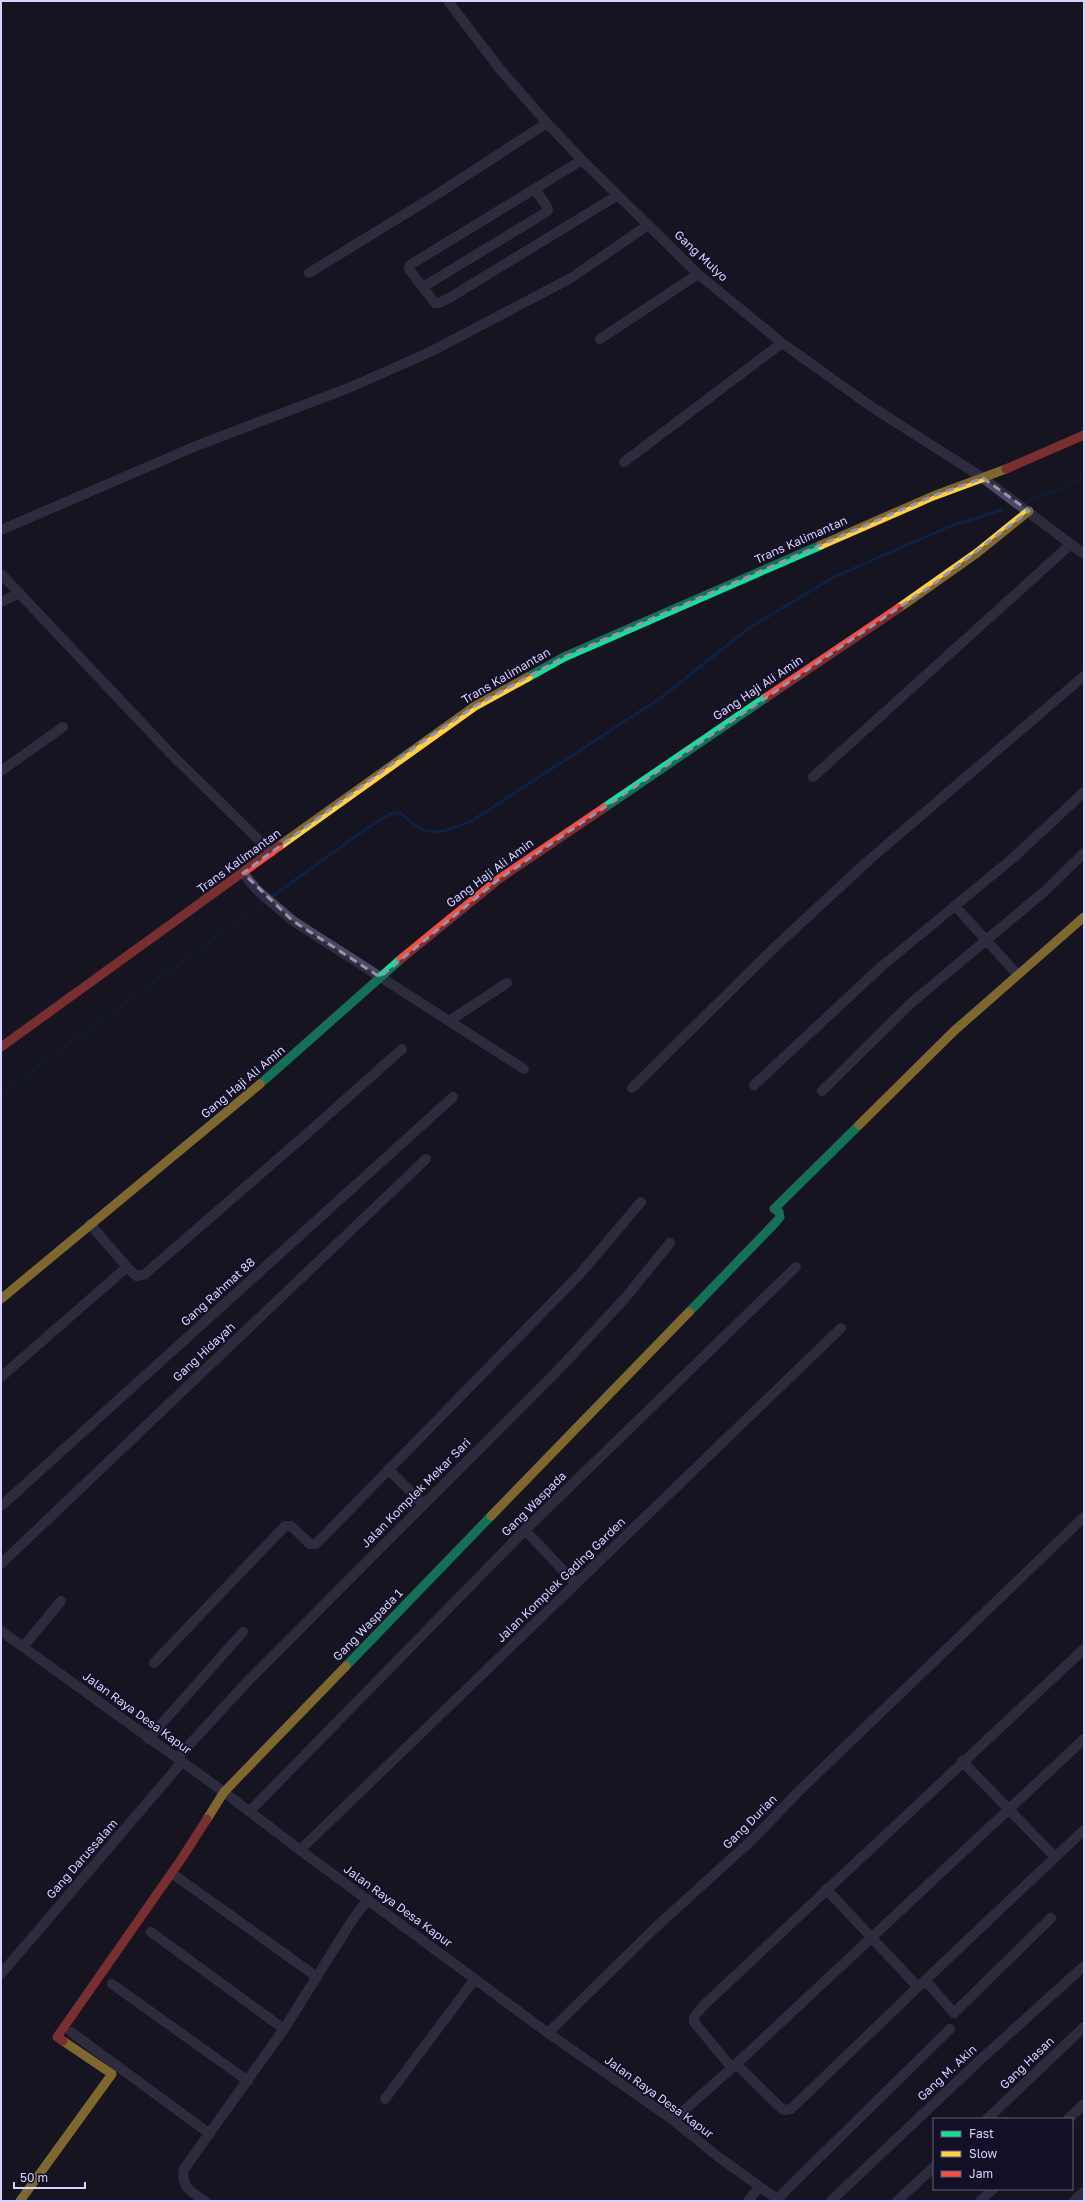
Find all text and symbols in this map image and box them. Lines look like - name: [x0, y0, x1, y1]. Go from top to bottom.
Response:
- street label: Gang Mulyo: [671, 227, 731, 284]
- street label: Trans Kalimantan: [752, 512, 850, 567]
- street label: Trans Kalimantan: [459, 644, 553, 707]
- street label: Gang Haji Ali Amin: [710, 652, 806, 723]
- street label: Trans Kalimantan: [194, 825, 284, 896]
- street label: Gang Haji Ali Amin: [443, 835, 536, 910]
- street label: Gang Haji Ali Amin: [197, 1042, 288, 1121]
- street label: Gang Rahmat 88: [177, 1254, 258, 1329]
- street label: Gang Hidayah: [169, 1319, 238, 1384]
- street label: Jalan Komplek Mekar Sari: [358, 1435, 474, 1551]
- street label: Gang Waspada: [498, 1468, 569, 1539]
- street label: Jalan Komplek Gading Garden: [493, 1514, 628, 1645]
- street label: Gang Waspada 1: [329, 1585, 406, 1664]
- street label: Jalan Raya Desa Kapur: [80, 1668, 195, 1757]
- street label: Gang Durian: [719, 1791, 780, 1852]
- street label: Gang Darussalam: [43, 1816, 120, 1902]
- street label: Jalan Raya Desa Kapur: [341, 1861, 456, 1950]
- street label: Gang Hasan: [996, 2033, 1057, 2092]
- street label: Gang M. Akin: [914, 2041, 979, 2104]
- street label: Jalan Raya Desa Kapur: [602, 2052, 717, 2141]
- legend: [933, 2118, 1073, 2190]
- text: Fast: [969, 2126, 994, 2141]
- text: Slow: [969, 2146, 997, 2161]
- scale bar: [14, 2164, 85, 2190]
- text: Jam: [969, 2166, 993, 2181]
- text: 50 m: [20, 2170, 48, 2185]

